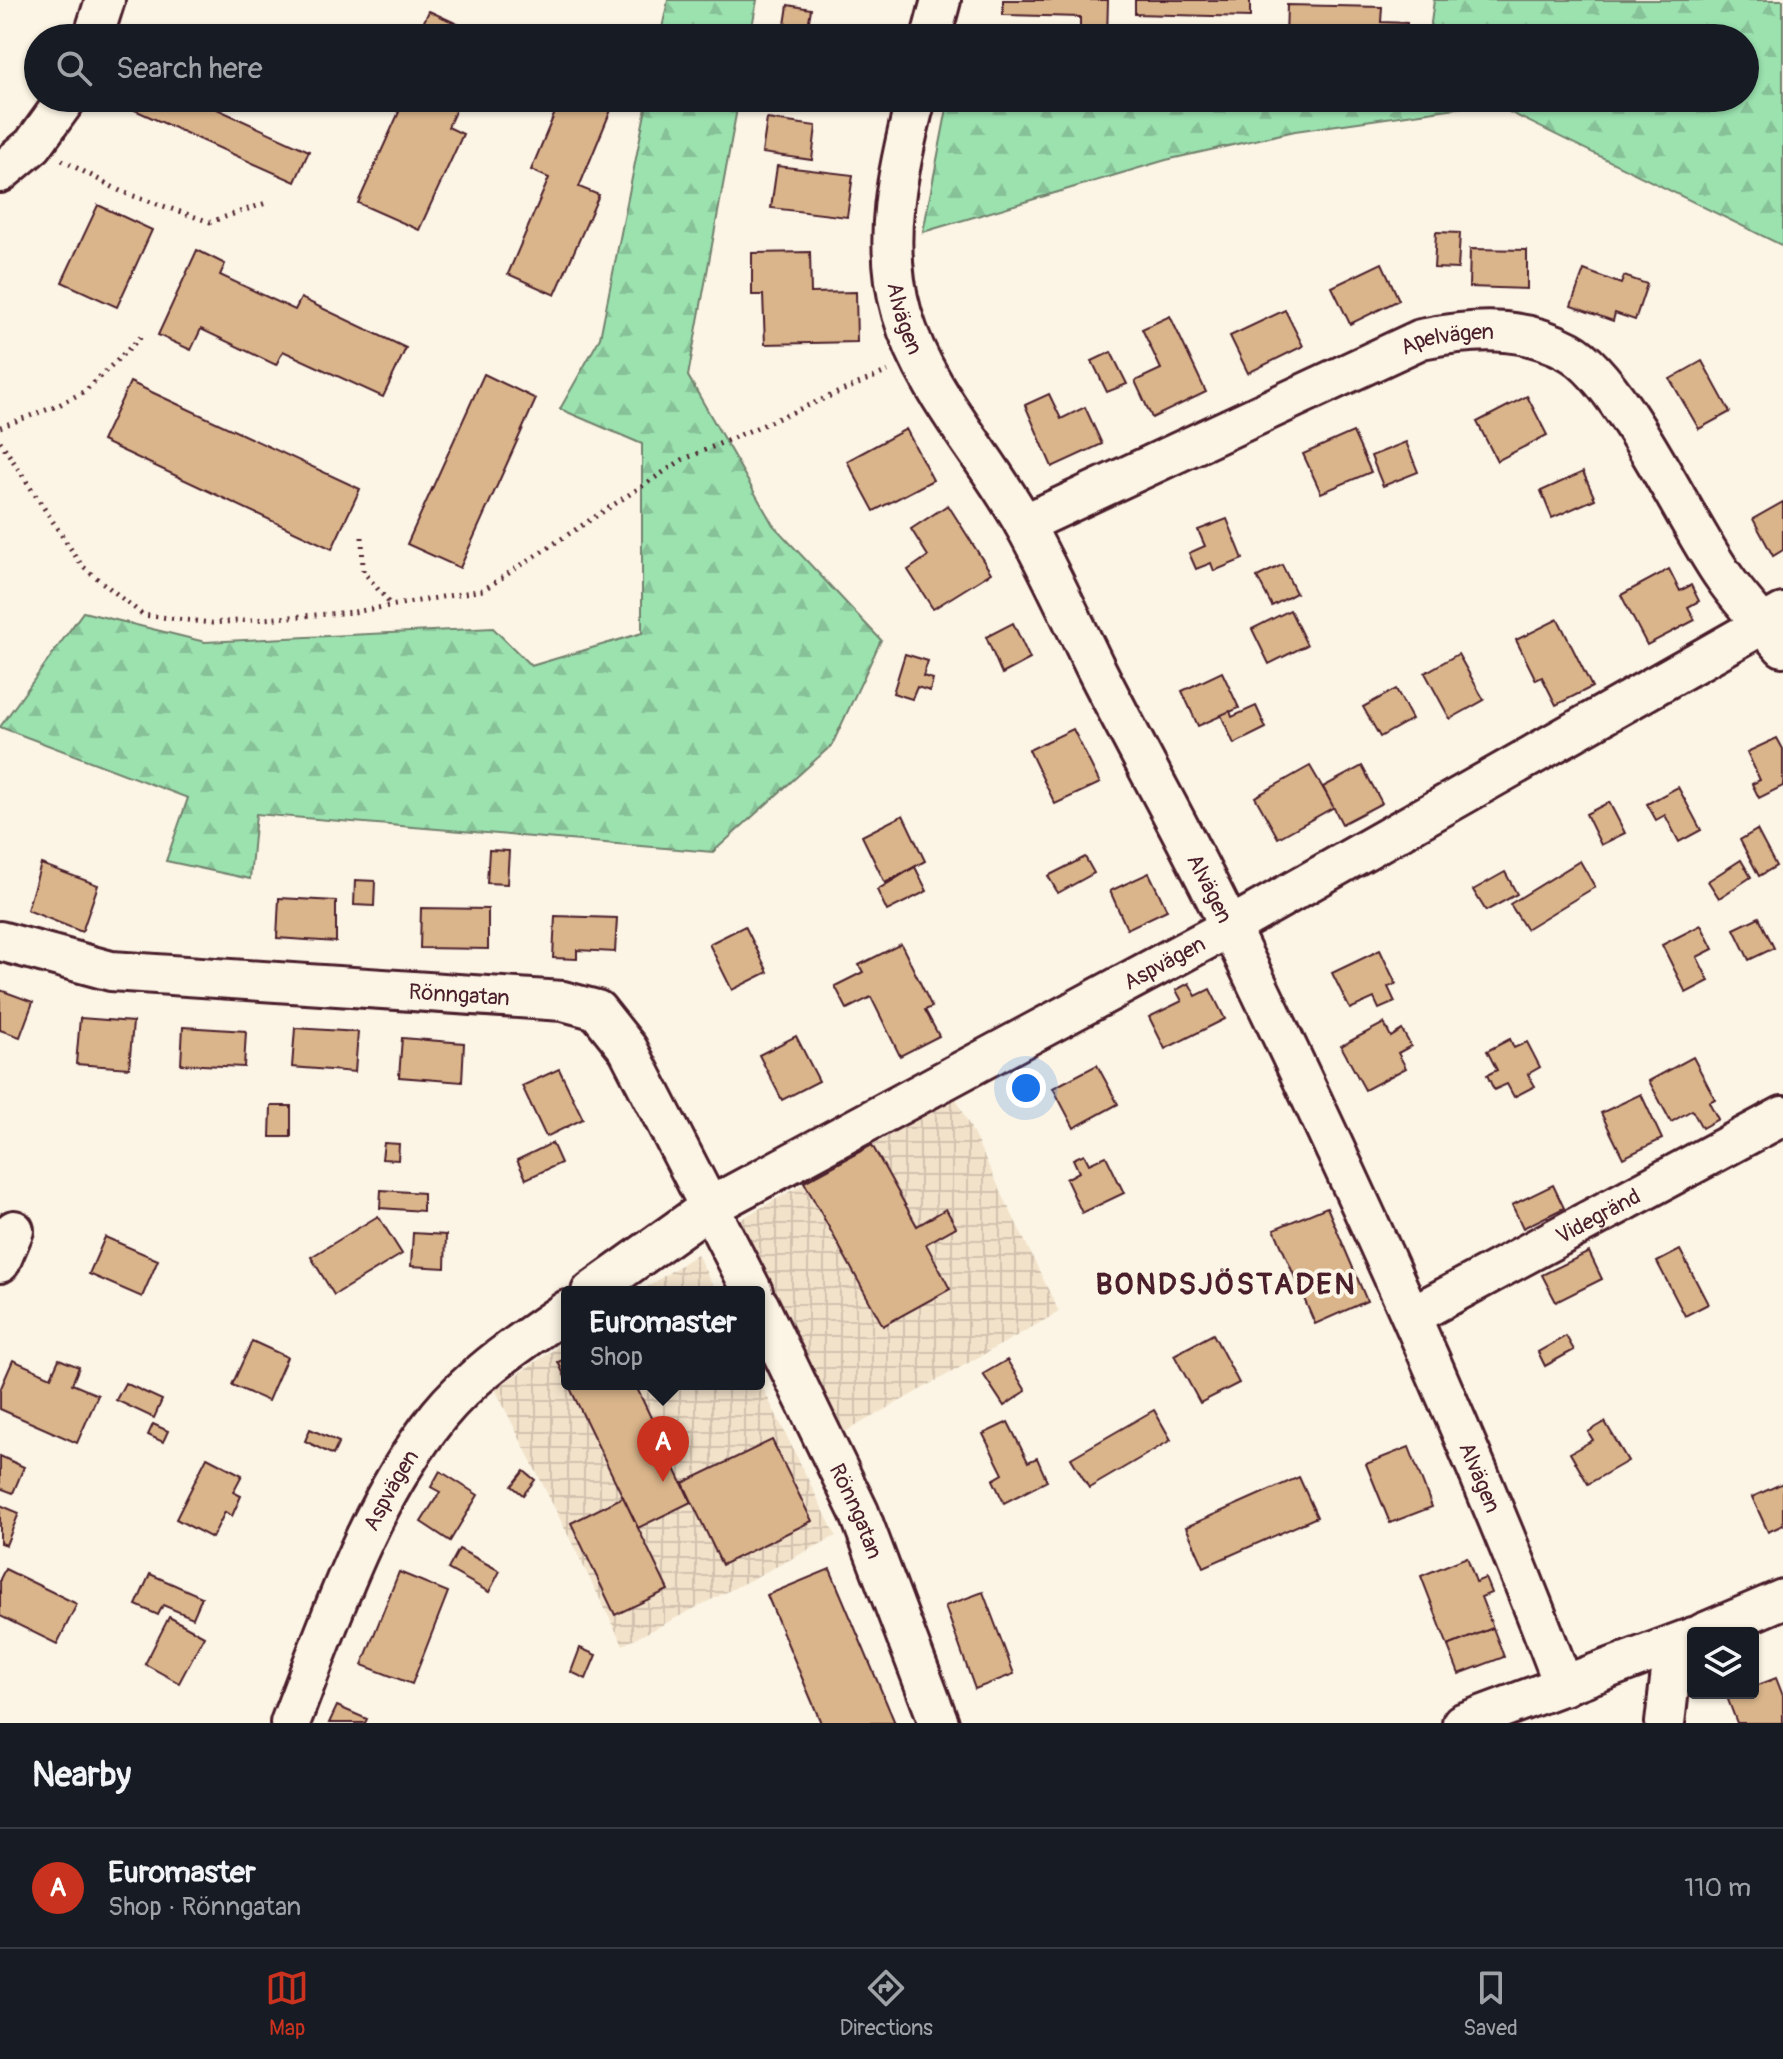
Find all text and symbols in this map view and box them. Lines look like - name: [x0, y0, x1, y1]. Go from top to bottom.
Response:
- search box: [24, 24, 1759, 112]
- icon: search: [52, 46, 96, 90]
- text: Search here: [116, 50, 263, 87]
- street label: Alvägen: [880, 280, 929, 359]
- street label: Apelvägen: [1396, 318, 1494, 362]
- street label: Alvägen: [1180, 849, 1238, 928]
- street label: Aspvägen: [1119, 930, 1210, 997]
- street label: Rönngatan: [408, 978, 511, 1012]
- your location: [1006, 1068, 1046, 1108]
- street label: Videgränd: [1551, 1182, 1645, 1250]
- district label: BONDSJÖSTADEN: [1095, 1266, 1357, 1303]
- popup: [561, 1286, 765, 1390]
- text: Euromaster: [589, 1304, 737, 1341]
- text: Shop: [589, 1341, 643, 1373]
- pin: A: [637, 1416, 689, 1482]
- street label: Alvägen: [1452, 1438, 1507, 1517]
- street label: Aspvägen: [357, 1444, 425, 1536]
- street label: Rönngatan: [823, 1459, 888, 1563]
- map controls: [1687, 1627, 1759, 1699]
- button: layers: [1687, 1627, 1759, 1699]
- text: Nearby: [32, 1754, 131, 1797]
- text: Euromaster: [108, 1854, 256, 1891]
- text: A: [50, 1872, 66, 1904]
- text: 110 m: [1684, 1872, 1751, 1904]
- text: Shop · Rönngatan: [108, 1891, 301, 1923]
- tab: Map: [265, 1966, 309, 2042]
- tab: Directions: [840, 1966, 933, 2042]
- tab: Saved: [1463, 1966, 1518, 2042]

